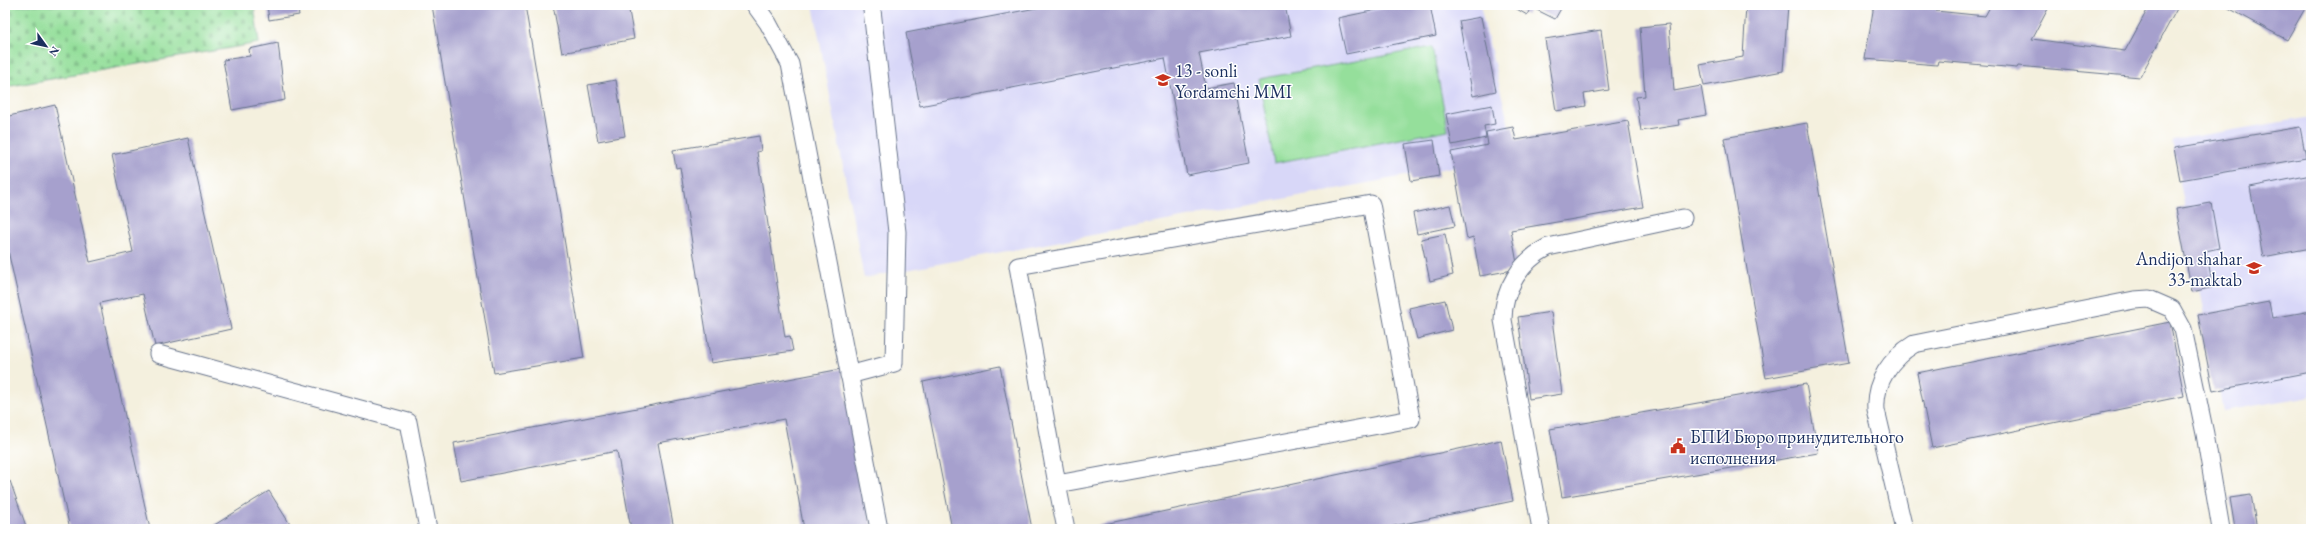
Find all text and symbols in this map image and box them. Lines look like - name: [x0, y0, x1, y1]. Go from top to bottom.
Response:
- north arrow: [26, 26, 66, 66]
- text: N: [46, 44, 63, 59]
- place label: 13 - sonli Yordamchi MMI: [1175, 59, 1292, 103]
- school or university icon: 13 - sonli Yordamchi MMI: [1154, 71, 1172, 89]
- place label: Andijon shahar 33-maktab: [2135, 247, 2242, 291]
- school or university icon: Andijon shahar 33-maktab: [2245, 259, 2263, 277]
- place label: БПИ Бюро принудительного исполнения: [1690, 425, 1904, 469]
- public building icon: БПИ Бюро принудительного исполнения: [1669, 437, 1687, 455]

